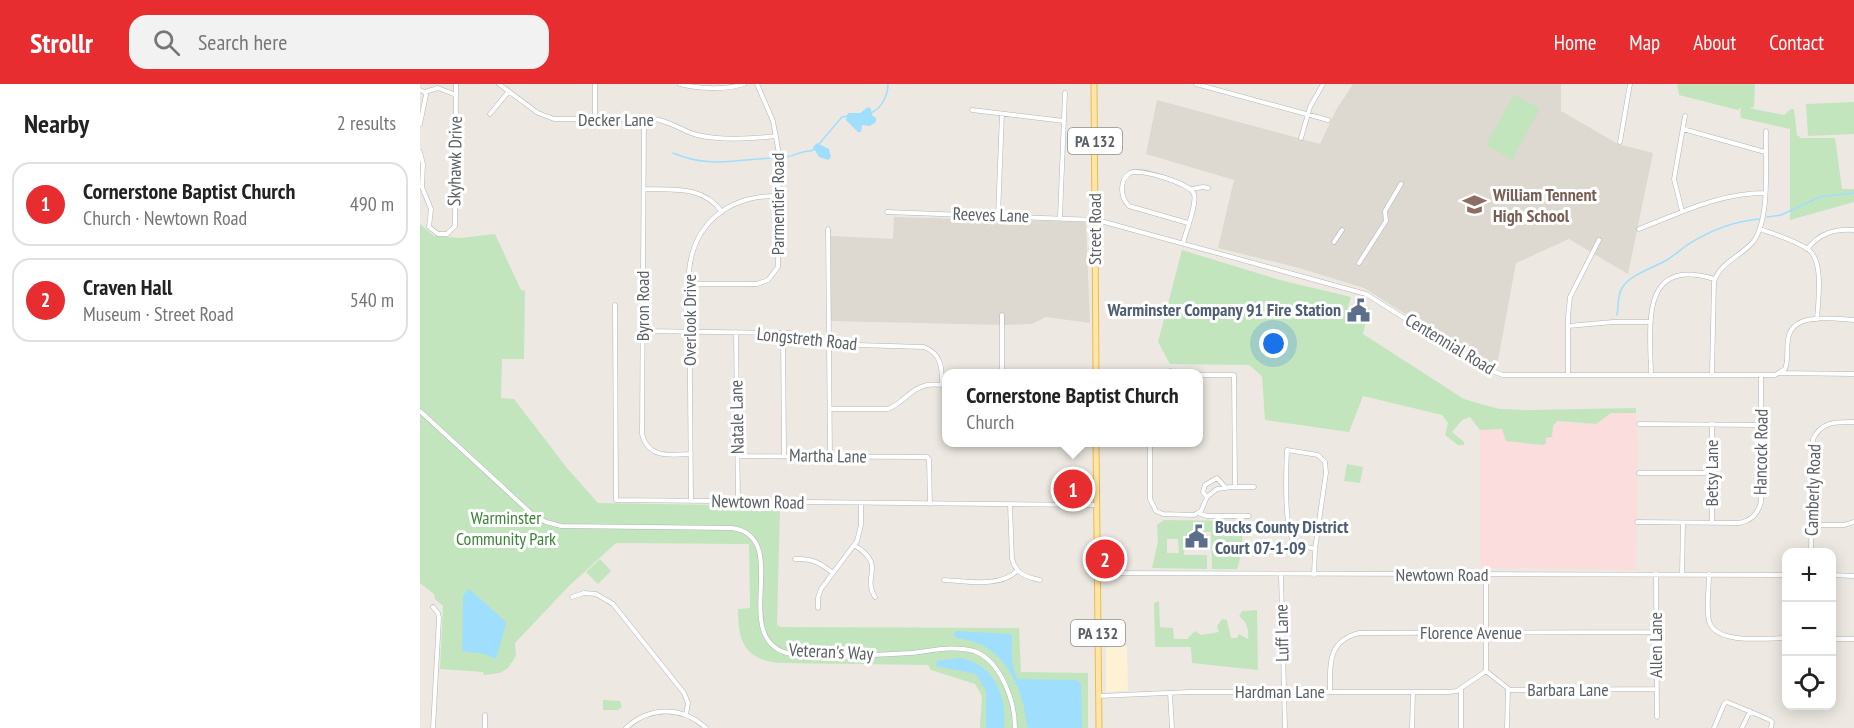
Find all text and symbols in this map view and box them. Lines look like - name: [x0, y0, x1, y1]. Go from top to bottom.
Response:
- search box: [129, 15, 549, 69]
- text: Strollr: [30, 24, 93, 61]
- icon: search: [150, 26, 183, 59]
- text: Search here: [198, 28, 287, 56]
- text: Home: [1554, 29, 1596, 56]
- text: Map: [1629, 29, 1660, 56]
- text: About: [1693, 29, 1736, 56]
- text: Contact: [1769, 29, 1824, 56]
- text: Nearby: [24, 107, 89, 140]
- street label: Decker Lane: [578, 108, 654, 131]
- text: 2 results: [337, 110, 396, 136]
- street label: Skyhawk Drive: [442, 116, 467, 206]
- road number: PA 132: [1068, 128, 1122, 154]
- street label: Parmentier Road: [766, 153, 789, 255]
- text: Cornerstone Baptist Church: [83, 177, 295, 205]
- place label: William Tennent High School: [1492, 183, 1598, 227]
- text: 1: [41, 191, 50, 217]
- text: 490 m: [350, 191, 394, 217]
- school or university icon: William Tennent High School: [1462, 192, 1488, 218]
- street label: Street Road: [1083, 193, 1106, 265]
- street label: Reeves Lane: [952, 202, 1030, 227]
- text: Church · Newtown Road: [83, 205, 247, 231]
- street label: Byron Road: [631, 271, 654, 341]
- text: Craven Hall: [83, 273, 172, 301]
- street label: Overlook Drive: [678, 274, 701, 366]
- text: 2: [41, 287, 50, 313]
- text: 540 m: [350, 287, 394, 313]
- public building icon: Warminster Company 91 Fire Station: [1346, 297, 1372, 323]
- place label: Warminster Company 91 Fire Station: [1106, 298, 1341, 321]
- text: Museum · Street Road: [83, 301, 234, 327]
- street label: Centennial Road: [1401, 308, 1499, 379]
- street label: Longstreth Road: [756, 322, 858, 355]
- your location: [1259, 329, 1288, 358]
- popup: [942, 369, 1203, 447]
- street label: Natale Lane: [724, 380, 749, 454]
- text: Cornerstone Baptist Church: [966, 381, 1179, 409]
- text: Church: [966, 409, 1014, 435]
- street label: Hancock Road: [1748, 409, 1773, 495]
- street label: Betsy Lane: [1700, 440, 1723, 506]
- street label: Martha Lane: [789, 443, 867, 468]
- street label: Camberly Road: [1799, 444, 1826, 536]
- pin: 1: [1054, 466, 1092, 512]
- street label: Newtown Road: [711, 489, 805, 514]
- park label: Warminster Community Park: [456, 506, 556, 550]
- place label: Bucks County District Court 07-1-09: [1215, 515, 1349, 559]
- public building icon: Bucks County District Court 07-1-09: [1184, 524, 1210, 550]
- pin: 2: [1086, 536, 1124, 582]
- map controls: [1782, 548, 1836, 710]
- button: +: [1782, 548, 1836, 602]
- street label: Newtown Road: [1395, 563, 1489, 586]
- button: −: [1782, 602, 1836, 656]
- street label: Luff Lane: [1269, 604, 1294, 662]
- street label: Allen Lane: [1644, 612, 1667, 678]
- road number: PA 132: [1071, 620, 1125, 646]
- street label: Florence Avenue: [1420, 621, 1522, 644]
- street label: Veteran's Way: [787, 638, 874, 665]
- button: locate: [1782, 656, 1836, 710]
- street label: Barbara Lane: [1527, 678, 1609, 701]
- street label: Hardman Lane: [1235, 680, 1325, 703]

